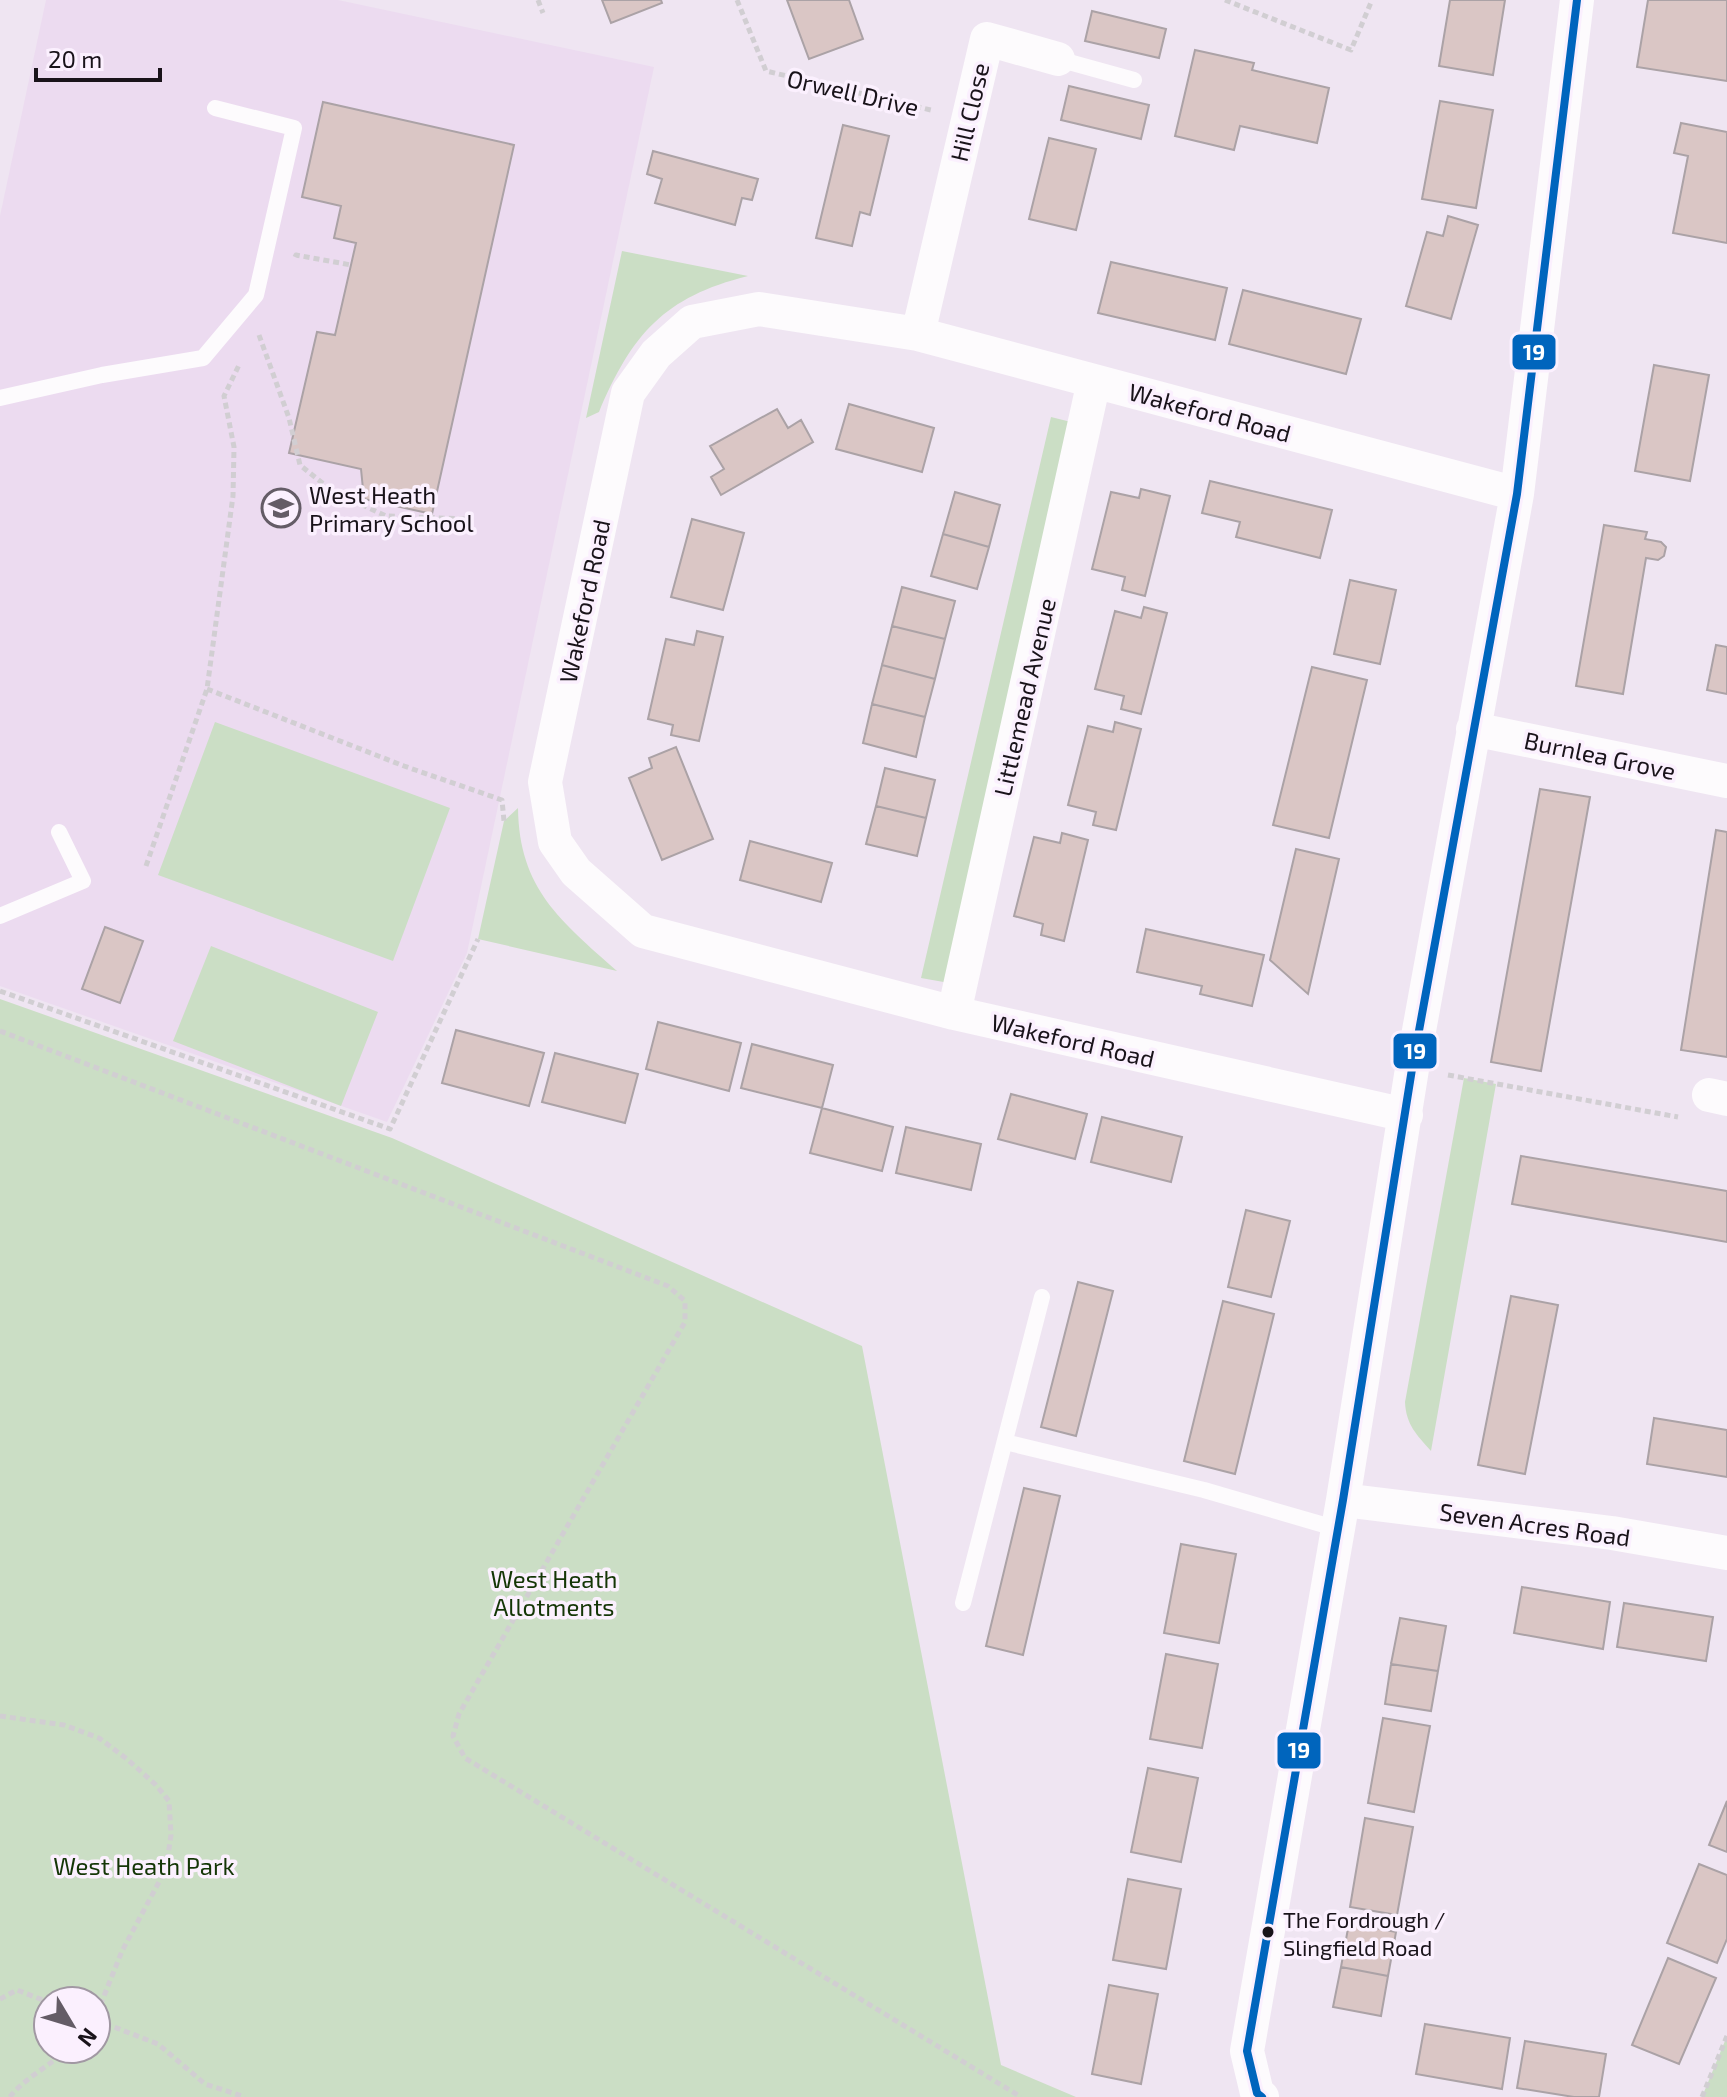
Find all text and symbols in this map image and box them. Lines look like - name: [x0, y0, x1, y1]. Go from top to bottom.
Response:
- scale bar: [36, 32, 160, 82]
- text: 20 m: [48, 44, 102, 73]
- street label: Hill Close: [944, 60, 994, 164]
- street label: Orwell Drive: [784, 63, 922, 121]
- line badge: 19: [1511, 333, 1557, 371]
- text: 19: [1523, 338, 1545, 364]
- street label: Wakeford Road: [1126, 376, 1294, 448]
- place label: West Heath Primary School: [309, 480, 474, 537]
- school or university icon: West Heath Primary School: [260, 487, 302, 529]
- street label: Wakeford Road: [552, 516, 616, 686]
- street label: Littlemead Avenue: [987, 595, 1061, 799]
- street label: Burnlea Grove: [1522, 725, 1678, 785]
- street label: Wakeford Road: [989, 1007, 1157, 1073]
- line badge: 19: [1392, 1032, 1438, 1070]
- text: 19: [1404, 1037, 1426, 1063]
- street label: Seven Acres Road: [1438, 1496, 1632, 1552]
- park label: West Heath Allotments: [490, 1564, 618, 1621]
- line badge: 19: [1276, 1731, 1322, 1770]
- text: 19: [1288, 1736, 1310, 1762]
- park label: West Heath Park: [53, 1851, 235, 1880]
- place label: The Fordrough / Slingfield Road: [1283, 1906, 1445, 1960]
- marker: The Fordrough / Slingfield Road: [1260, 1924, 1276, 1940]
- north arrow: [32, 1985, 112, 2065]
- text: N: [73, 2024, 104, 2052]

